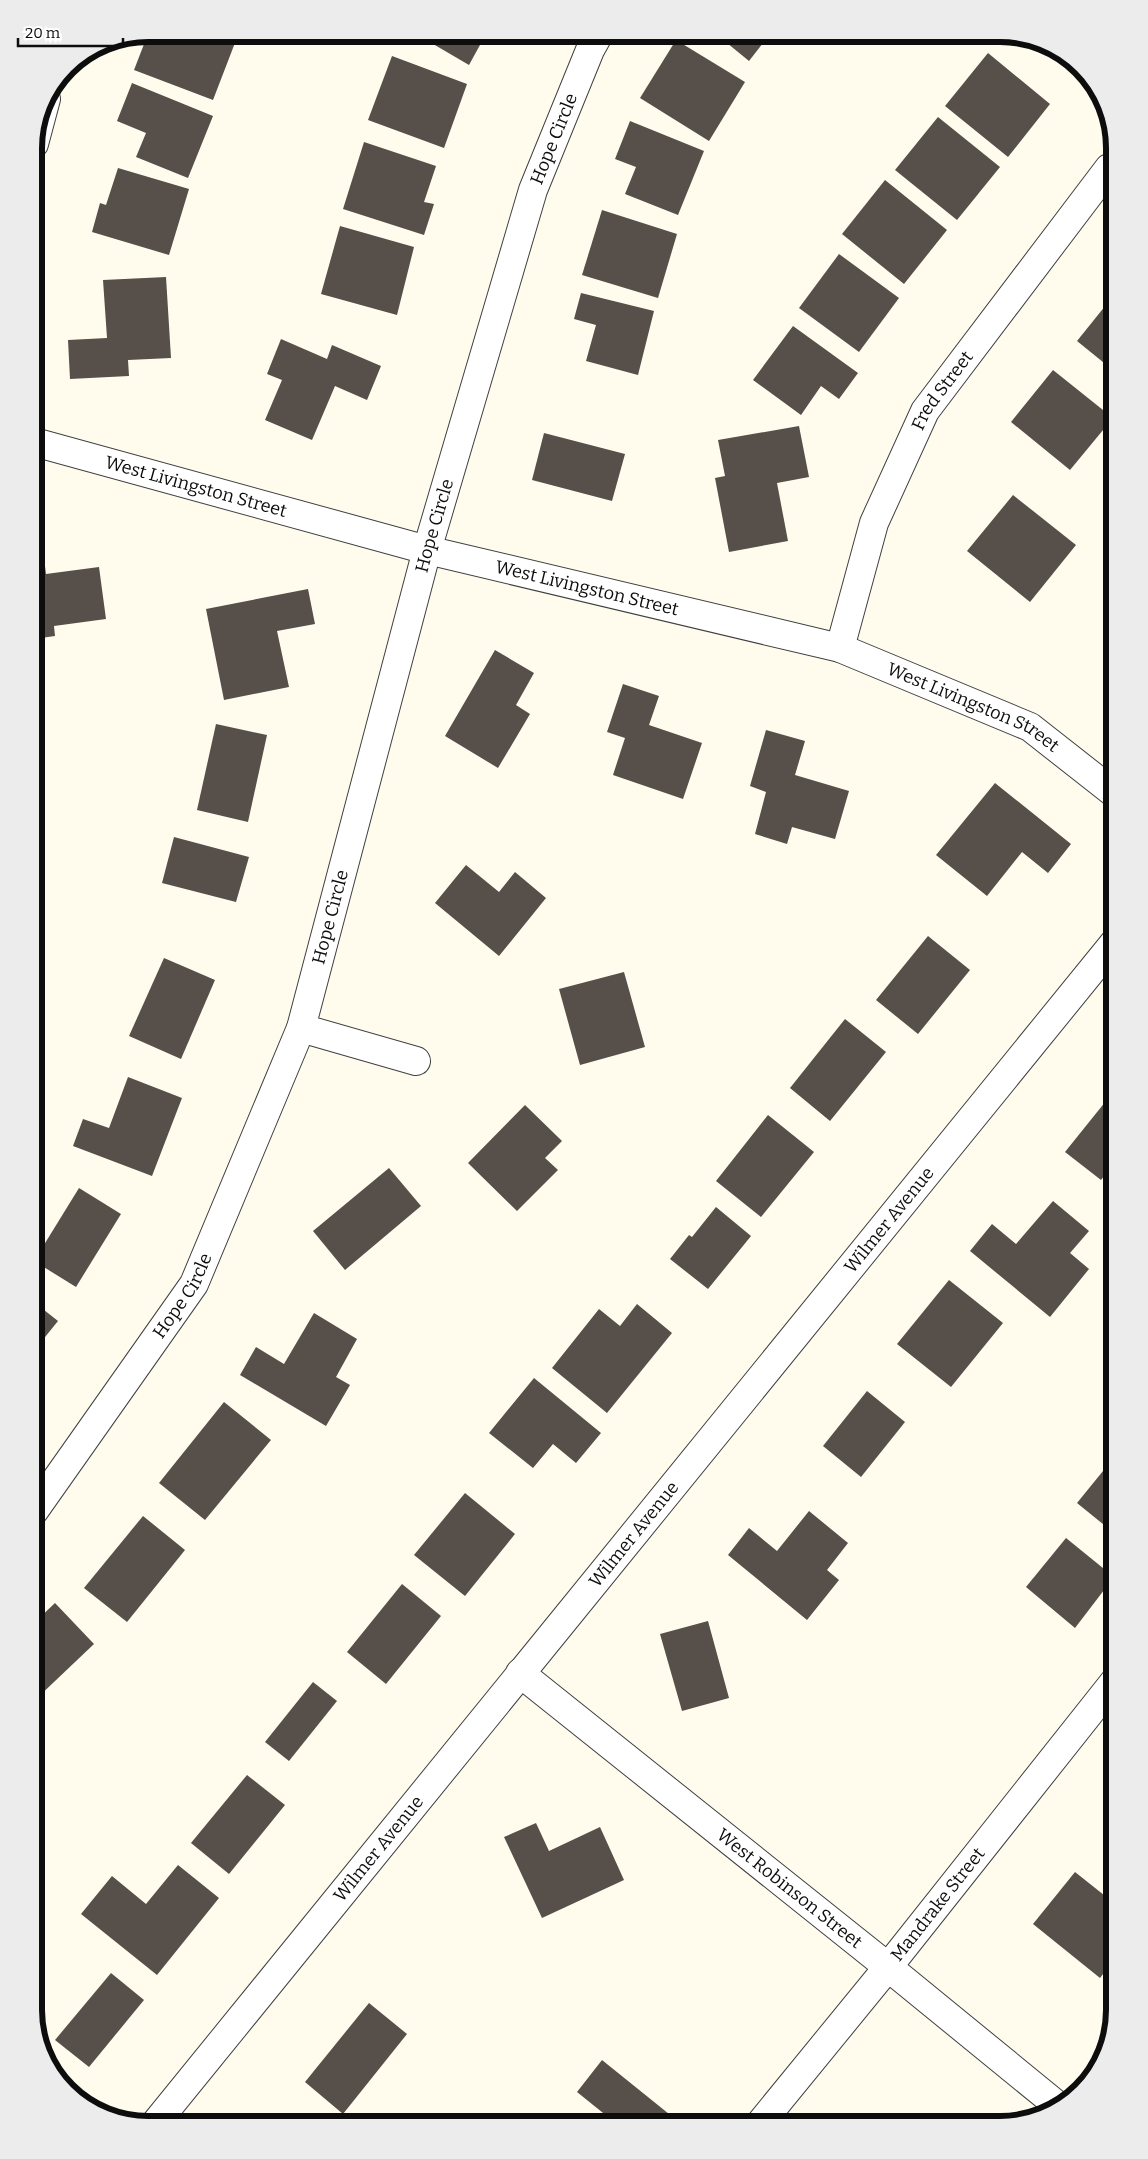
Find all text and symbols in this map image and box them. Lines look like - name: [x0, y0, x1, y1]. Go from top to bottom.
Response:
- scale bar: [18, 15, 122, 47]
- text: 20 m: [25, 24, 61, 42]
- street label: Hope Circle: [525, 90, 582, 188]
- street label: Fred Street: [907, 346, 978, 434]
- street label: West Livingston Street: [103, 451, 290, 522]
- street label: Hope Circle: [411, 476, 458, 575]
- street label: West Livingston Street: [493, 556, 681, 620]
- street label: West Livingston Street: [884, 658, 1064, 757]
- street label: Hope Circle: [307, 867, 353, 966]
- street label: Wilmer Avenue: [840, 1162, 939, 1277]
- street label: Hope Circle: [148, 1250, 217, 1343]
- street label: Wilmer Avenue: [584, 1477, 683, 1592]
- street label: Wilmer Avenue: [329, 1791, 428, 1906]
- street label: West Robinson Street: [712, 1824, 867, 1953]
- street label: Mandrake Street: [886, 1843, 990, 1966]

